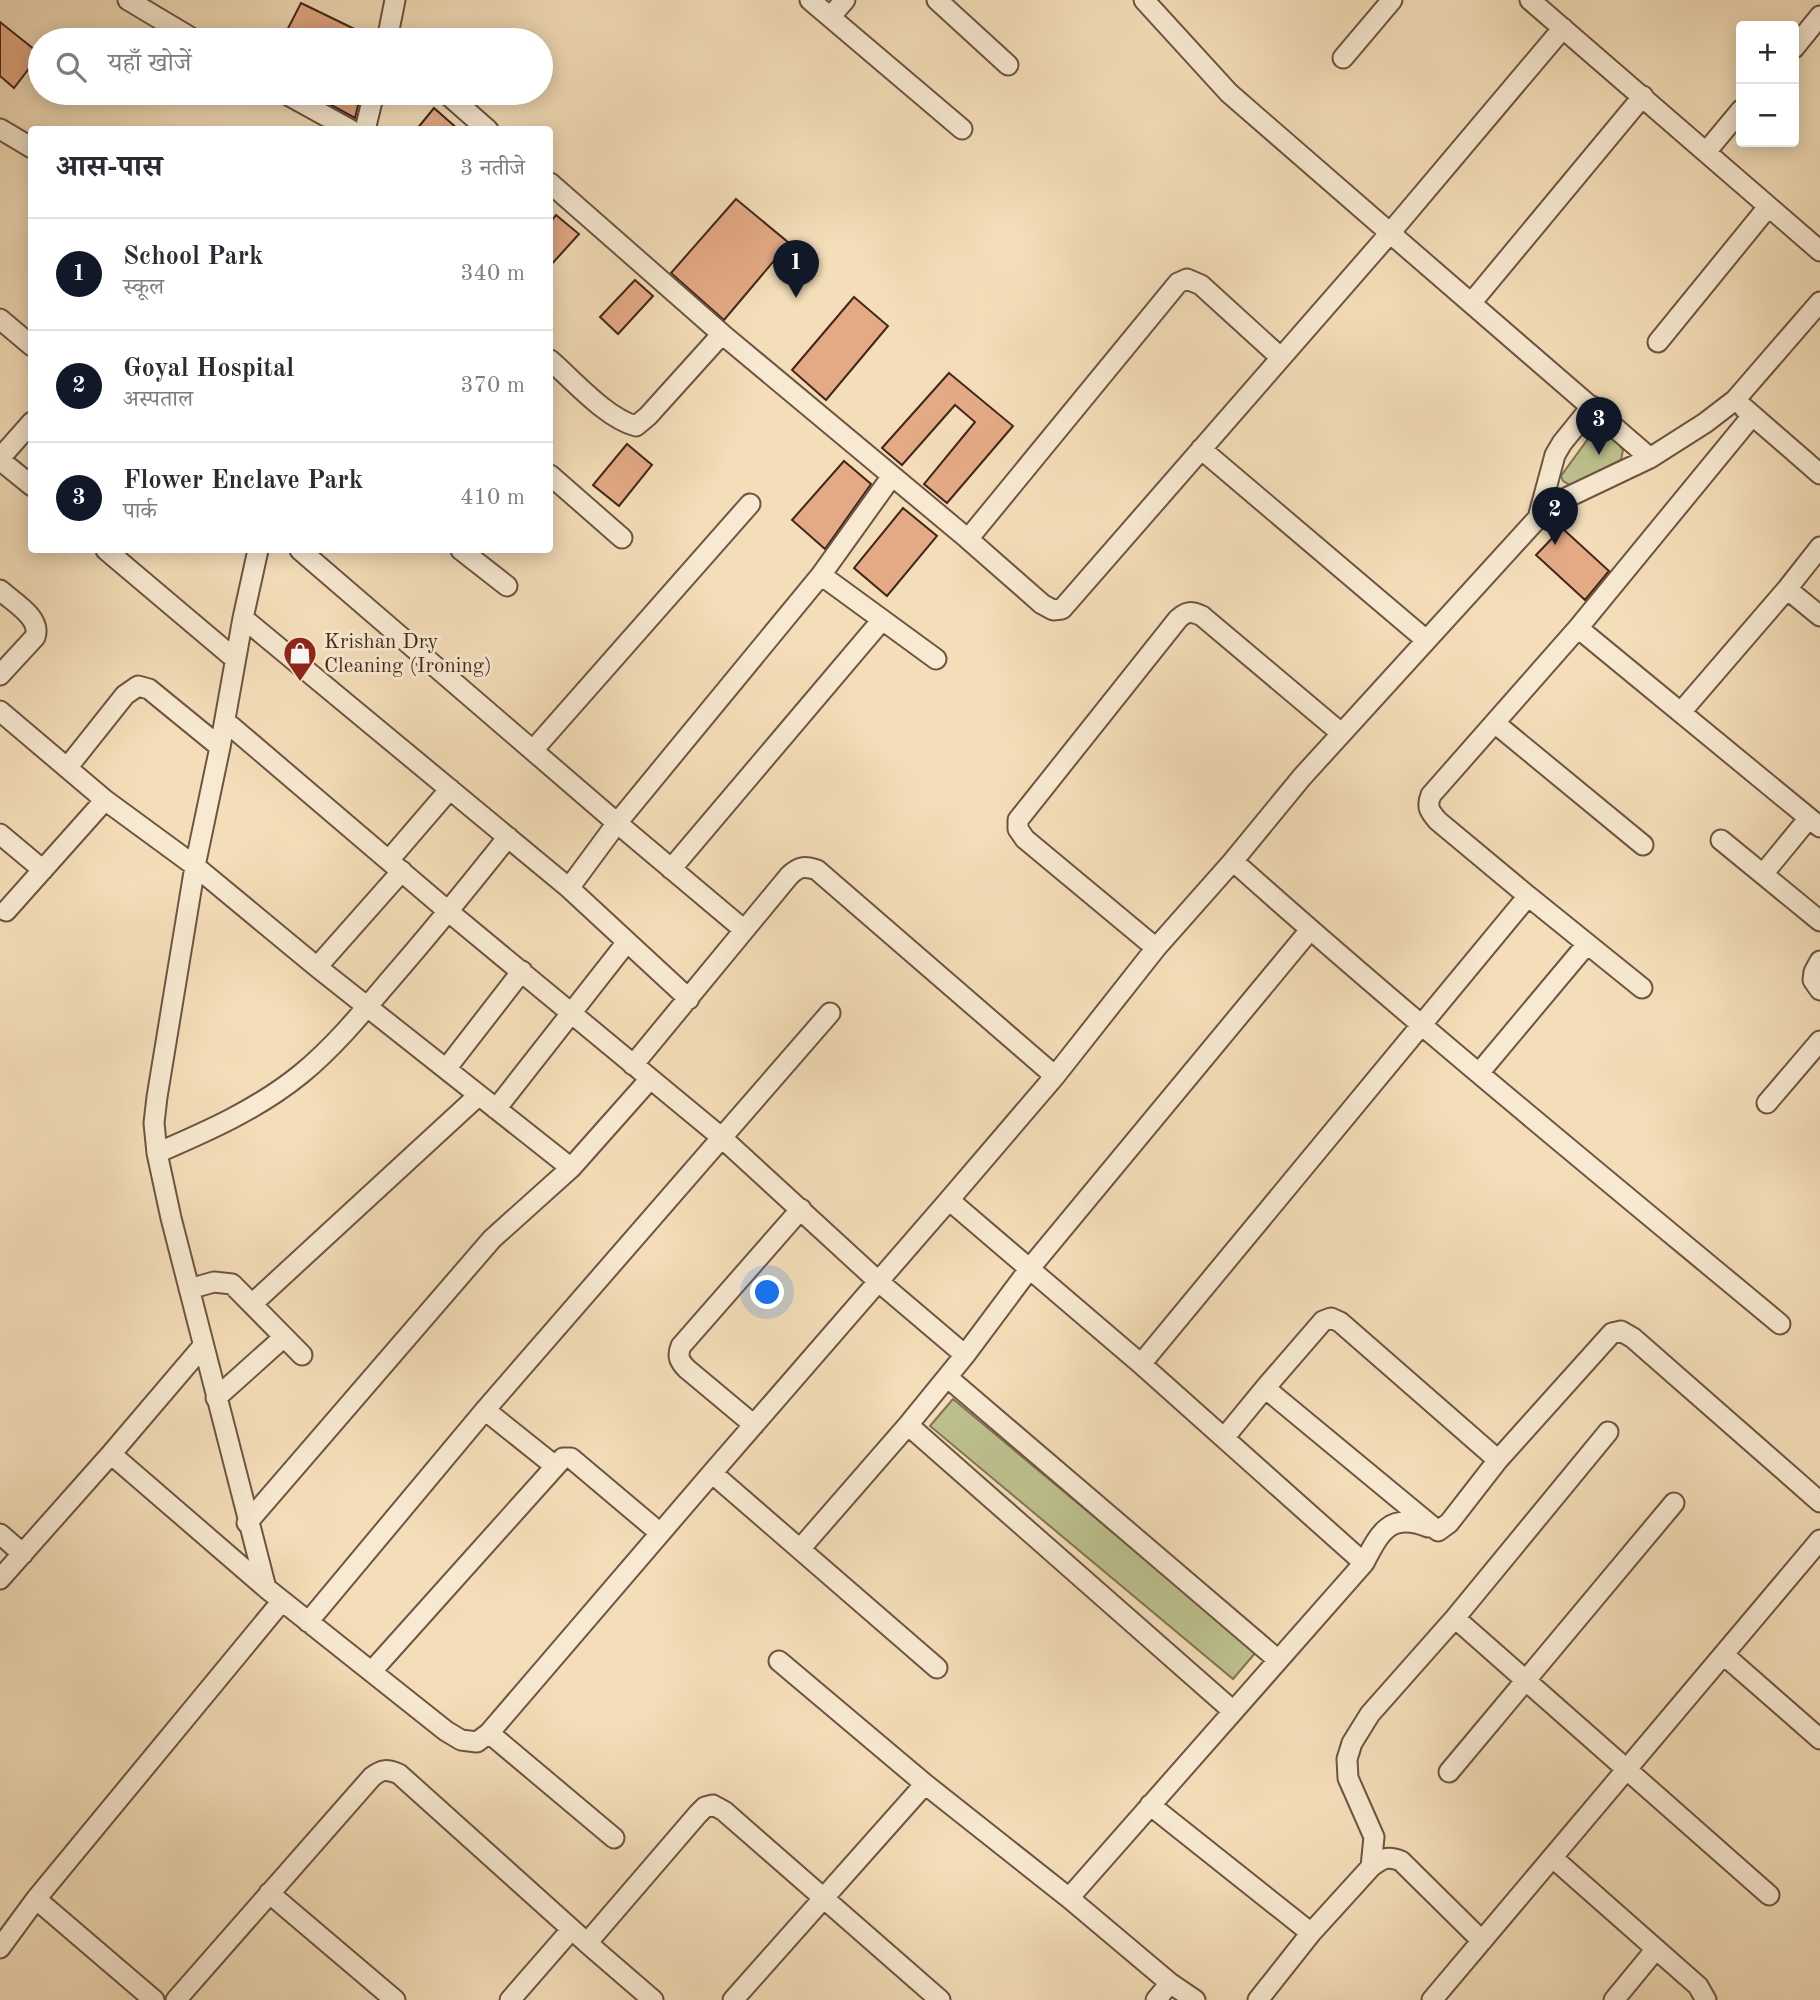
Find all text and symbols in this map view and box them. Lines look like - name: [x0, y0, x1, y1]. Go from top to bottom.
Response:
- map controls: [1736, 21, 1799, 147]
- button: +: [1736, 21, 1799, 84]
- search box: [28, 28, 553, 105]
- icon: search: [52, 48, 90, 86]
- text: यहाँ खोजें: [108, 51, 191, 77]
- button: −: [1736, 84, 1799, 147]
- text: आस-पास: [56, 153, 163, 183]
- text: 3 नतीजे: [460, 157, 525, 180]
- pin: 1: [773, 240, 819, 298]
- text: School Park: [123, 244, 264, 270]
- text: 1: [72, 262, 86, 285]
- text: 340 m: [460, 262, 525, 285]
- text: स्कूल: [123, 276, 164, 299]
- text: Goyal Hospital: [123, 356, 294, 382]
- text: 2: [72, 374, 86, 397]
- text: 370 m: [460, 374, 525, 397]
- text: अस्पताल: [123, 388, 193, 411]
- pin: 3: [1576, 397, 1622, 455]
- text: Flower Enclave Park: [123, 468, 363, 494]
- text: 3: [72, 486, 86, 509]
- text: 410 m: [460, 486, 525, 509]
- pin: 2: [1532, 487, 1578, 545]
- text: पार्क: [123, 500, 157, 523]
- place label: Krishan Dry Cleaning (Ironing): [324, 632, 492, 677]
- shop icon: Krishan Dry Cleaning (Ironing): [281, 634, 319, 683]
- your location: [750, 1275, 784, 1309]

